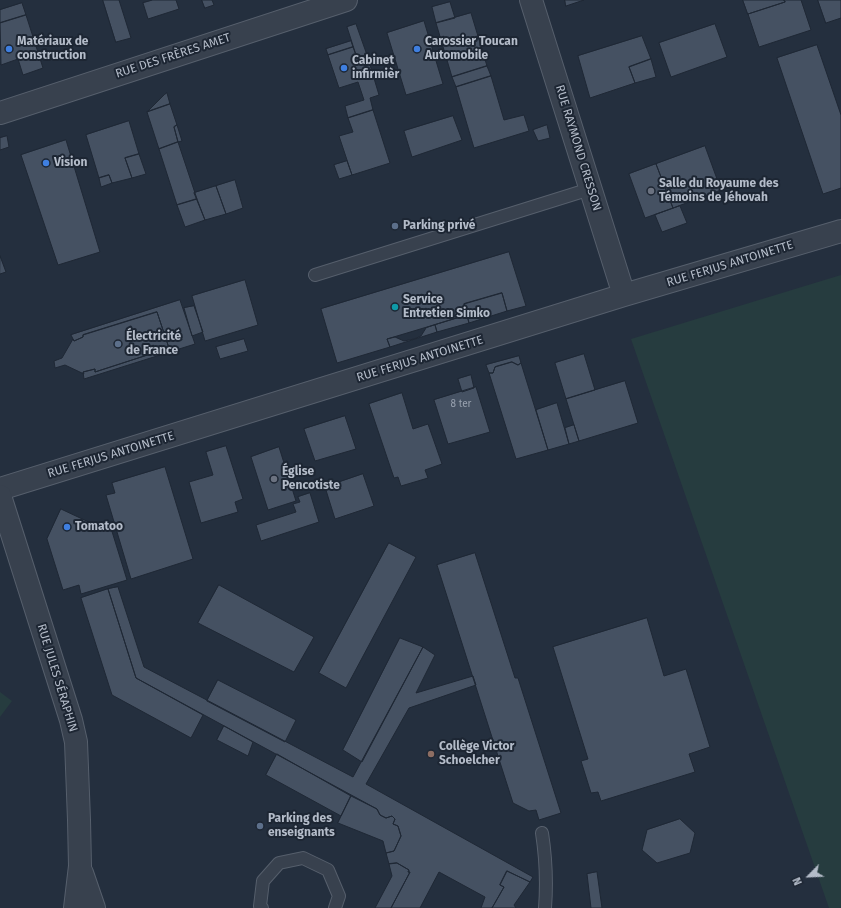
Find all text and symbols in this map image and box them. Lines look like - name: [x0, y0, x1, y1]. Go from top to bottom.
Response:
- street label: RUE DES FRÈRES AMET: [114, 31, 232, 81]
- place label: Matériaux de construction: [17, 35, 88, 63]
- place label: Carossier Toucan Automobile: [425, 35, 518, 63]
- marker: Matériaux de construction: [4, 44, 14, 54]
- marker: Carossier Toucan Automobile: [412, 44, 422, 54]
- place label: Cabinet infirmièr: [352, 54, 399, 82]
- marker: Cabinet infirmièr: [339, 63, 349, 73]
- street label: RUE RAYMOND CRESSON: [552, 83, 604, 213]
- place label: Vision: [54, 156, 87, 170]
- marker: Vision: [41, 158, 51, 168]
- place label: Salle du Royaume des Témoins de Jéhovah: [659, 177, 779, 205]
- marker: Salle du Royaume des Témoins de Jéhovah: [646, 186, 656, 196]
- place label: Parking privé: [403, 219, 475, 233]
- marker: Parking privé: [390, 221, 400, 231]
- street label: RUE FERJUS ANTOINETTE: [665, 238, 795, 290]
- place label: Service Entretien Simko: [403, 293, 490, 321]
- marker: Service Entretien Simko: [390, 302, 400, 312]
- place label: Électricité de France: [126, 330, 181, 358]
- street label: RUE FERJUS ANTOINETTE: [355, 333, 485, 385]
- marker: Électricité de France: [113, 339, 123, 349]
- house number: 8 ter: [451, 398, 471, 410]
- street label: RUE FERJUS ANTOINETTE: [46, 429, 176, 481]
- place label: Église Pencotiste: [282, 465, 340, 493]
- marker: Église Pencotiste: [269, 474, 279, 484]
- place label: Tomatoo: [75, 520, 123, 534]
- marker: Tomatoo: [62, 522, 72, 532]
- street label: RUE JULES SÉRAPHIN: [34, 622, 80, 734]
- place label: Collège Victor Schoelcher: [439, 740, 514, 768]
- marker: Collège Victor Schoelcher: [426, 749, 436, 759]
- place label: Parking des enseignants: [268, 812, 335, 840]
- marker: Parking des enseignants: [255, 821, 265, 831]
- north arrow: [789, 856, 829, 896]
- text: N: [790, 875, 805, 887]

